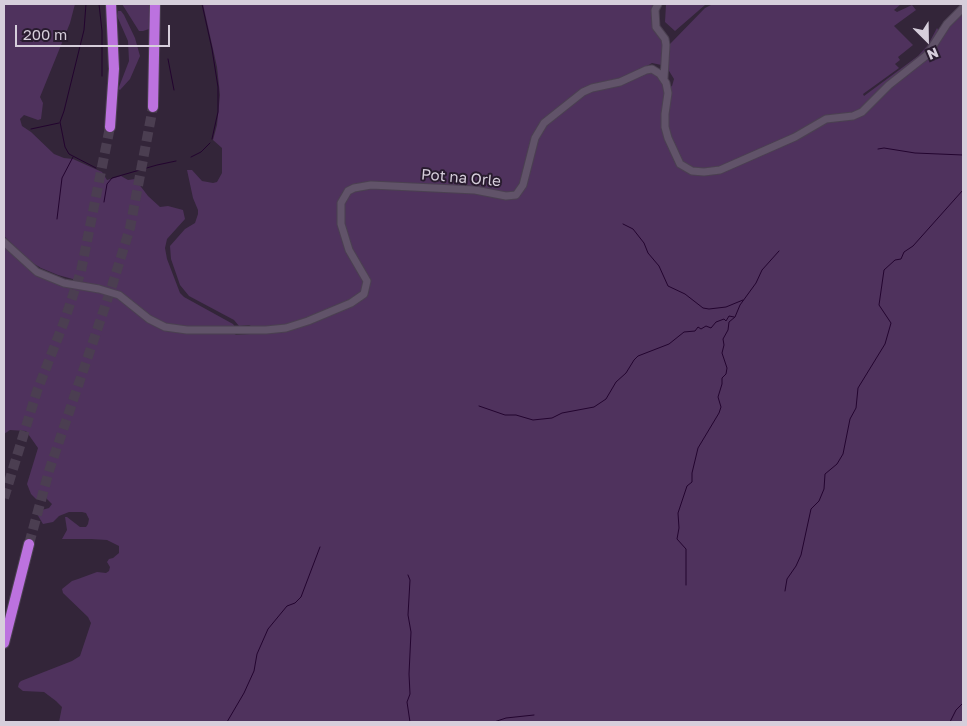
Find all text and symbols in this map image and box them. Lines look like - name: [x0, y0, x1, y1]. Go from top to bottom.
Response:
- scale bar: [18, 15, 172, 47]
- north arrow: [902, 15, 952, 65]
- text: 200 m: [23, 25, 67, 43]
- text: N: [925, 44, 941, 64]
- street label: Pot na Orle: [420, 166, 502, 190]

